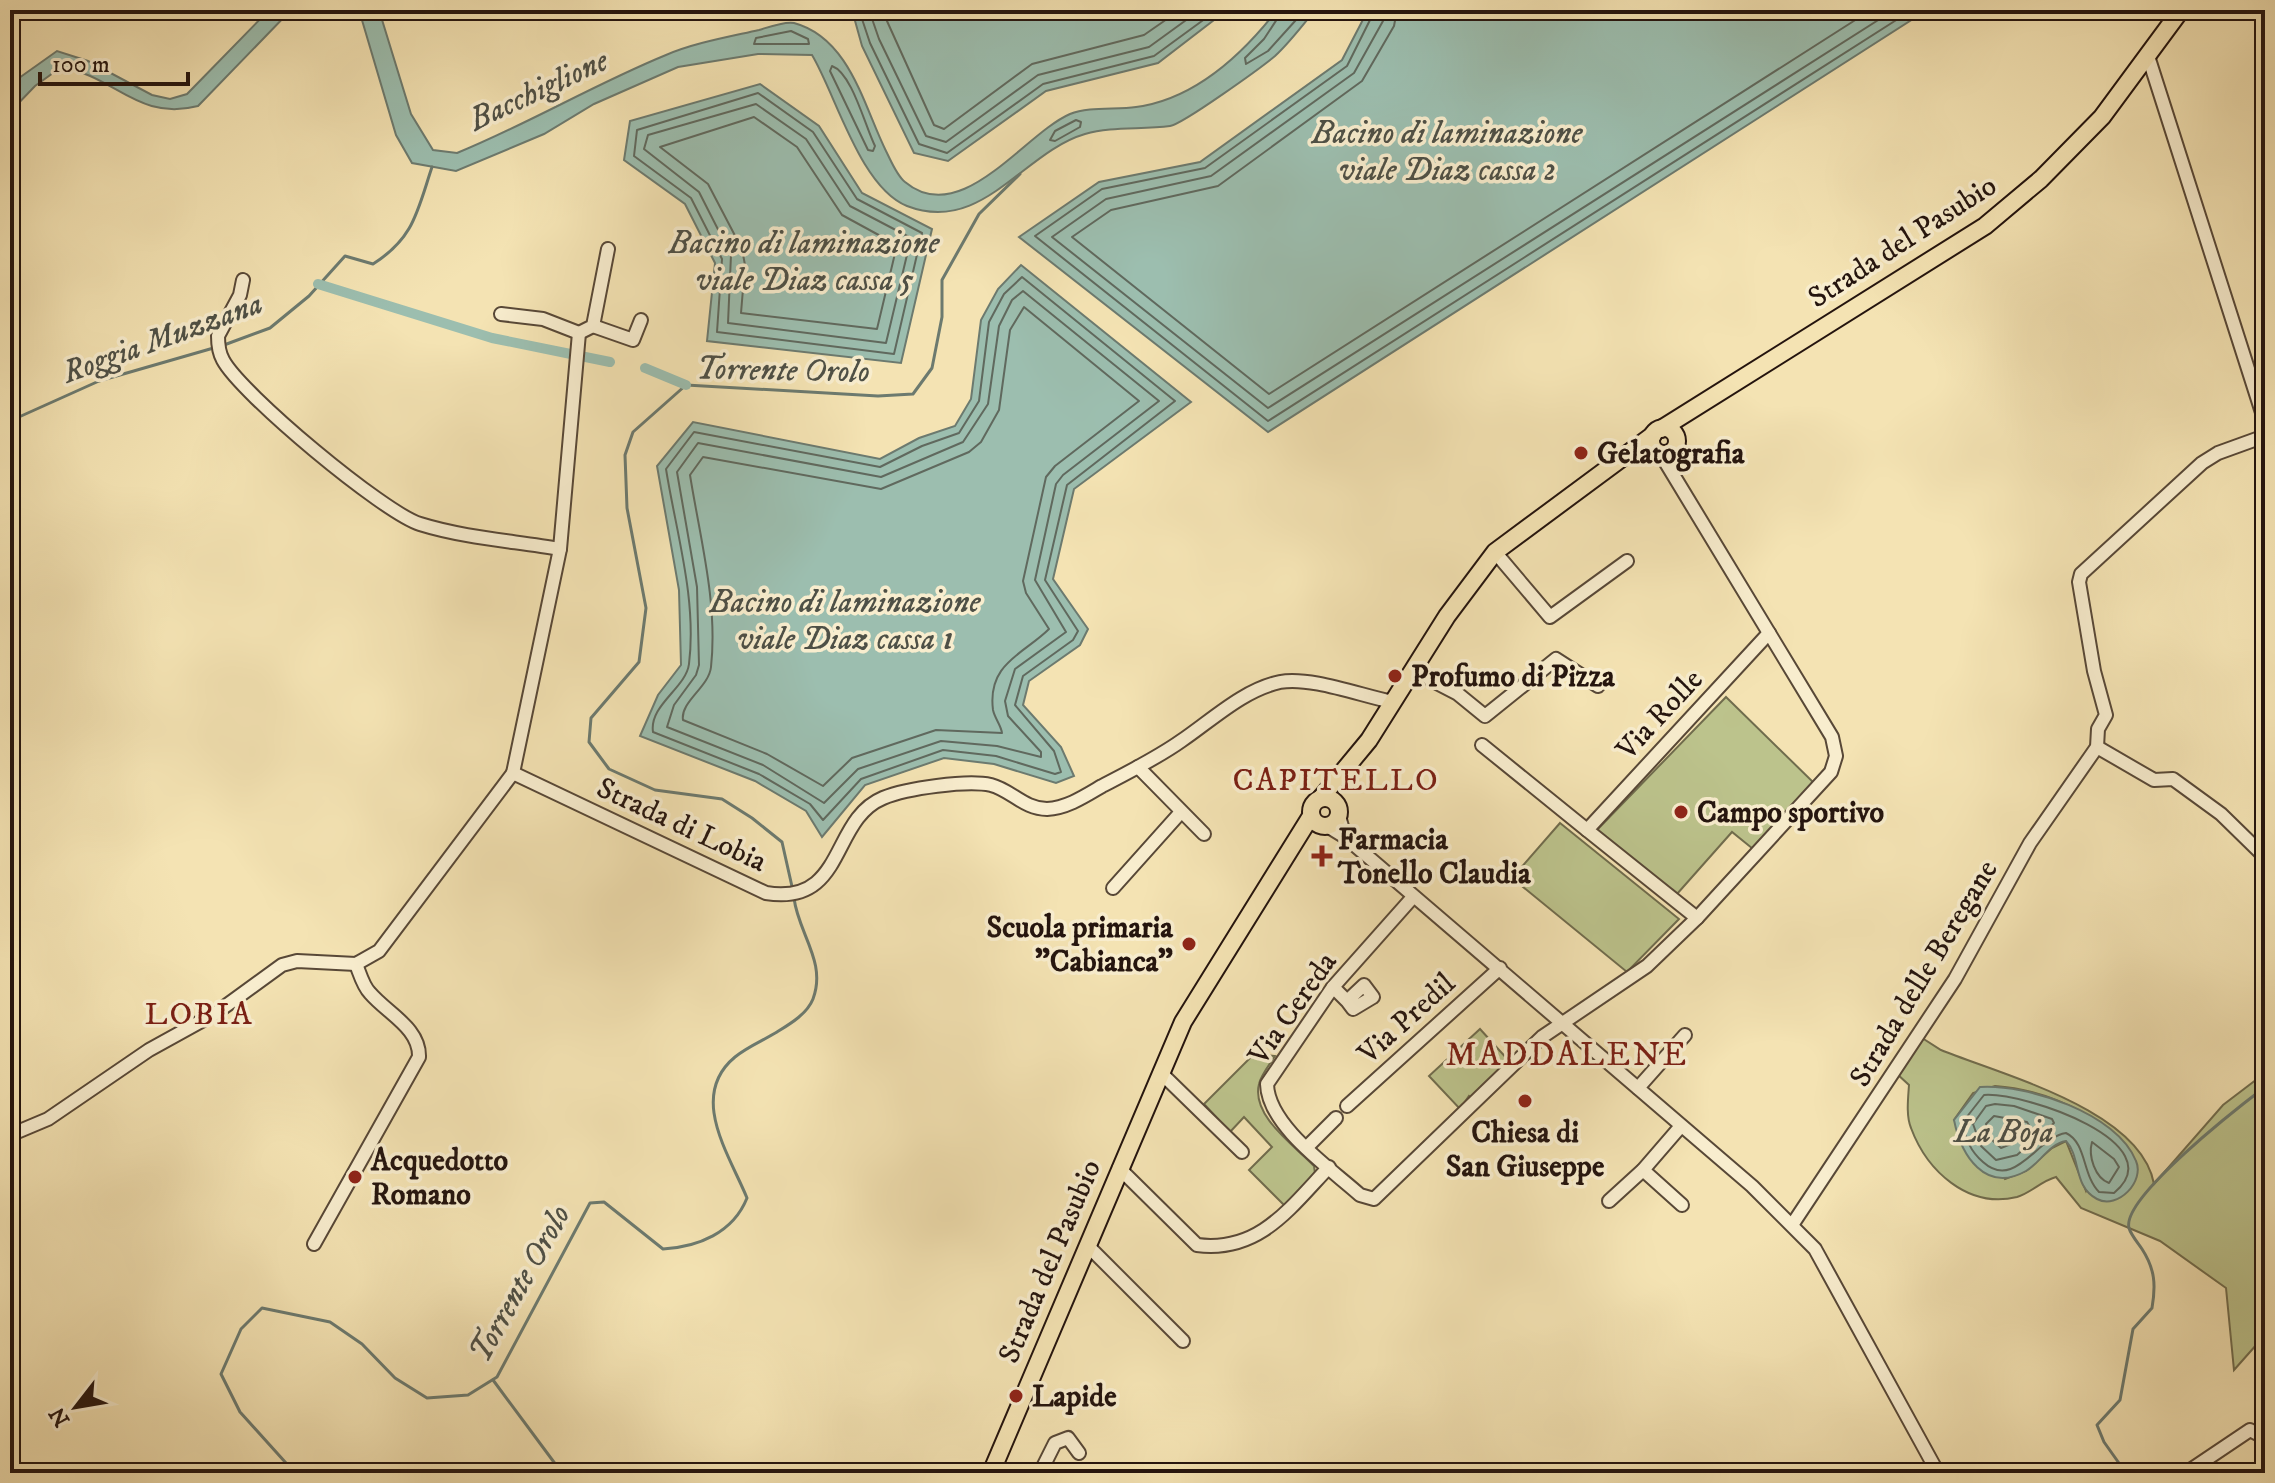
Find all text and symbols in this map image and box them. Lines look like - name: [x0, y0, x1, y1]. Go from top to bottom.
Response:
- scale bar: [40, 36, 188, 86]
- water label: Bacchiglione: [462, 41, 616, 141]
- text: 100 m: [52, 50, 110, 80]
- water label: Bacino di laminazione viale Diaz cassa 2: [1311, 114, 1583, 191]
- street label: Strada del Pasubio: [1802, 168, 2004, 317]
- water label: Bacino di laminazione viale Diaz cassa 5: [668, 224, 940, 301]
- water label: Roggia Muzzana: [56, 284, 268, 394]
- water label: Torrente Orolo: [696, 349, 870, 393]
- place label: Gelatografia: [1597, 436, 1746, 473]
- marker: Gelatografia: [1572, 444, 1590, 462]
- water label: Bacino di laminazione viale Diaz cassa 1: [709, 583, 981, 660]
- place label: Profumo di Pizza: [1411, 659, 1616, 696]
- street label: Via Rolle: [1608, 662, 1711, 769]
- marker: Profumo di Pizza: [1386, 667, 1404, 685]
- district label: CAPITELLO: [1232, 761, 1440, 801]
- street label: Strada di Lobia: [590, 770, 772, 881]
- place label: Campo sportivo: [1697, 795, 1884, 832]
- marker: Campo sportivo: [1672, 803, 1690, 821]
- place label: Farmacia Tonello Claudia: [1337, 822, 1532, 893]
- marker: Farmacia Tonello Claudia: [1313, 847, 1331, 865]
- street label: Strada delle Beregane: [1842, 854, 2007, 1094]
- place label: Scuola primaria "Cabianca": [986, 910, 1174, 981]
- marker: Scuola primaria "Cabianca": [1180, 935, 1198, 953]
- street label: Via Cereda: [1240, 945, 1346, 1073]
- street label: Via Predil: [1350, 966, 1463, 1073]
- district label: LOBIA: [144, 995, 254, 1035]
- district label: MADDALENE: [1446, 1034, 1688, 1076]
- marker: Chiesa di San Giuseppe: [1516, 1092, 1534, 1110]
- water label: La Boja: [1952, 1113, 2054, 1153]
- place label: Chiesa di San Giuseppe: [1446, 1115, 1605, 1186]
- place label: Acquedotto Romano: [370, 1143, 508, 1214]
- street label: Strada del Pasubio: [991, 1154, 1110, 1369]
- marker: Acquedotto Romano: [346, 1168, 364, 1186]
- water label: Torrente Orolo: [461, 1198, 580, 1370]
- north arrow: [36, 1367, 116, 1447]
- place label: Lapide: [1032, 1379, 1117, 1416]
- marker: Lapide: [1007, 1387, 1025, 1405]
- text: N: [44, 1402, 76, 1431]

